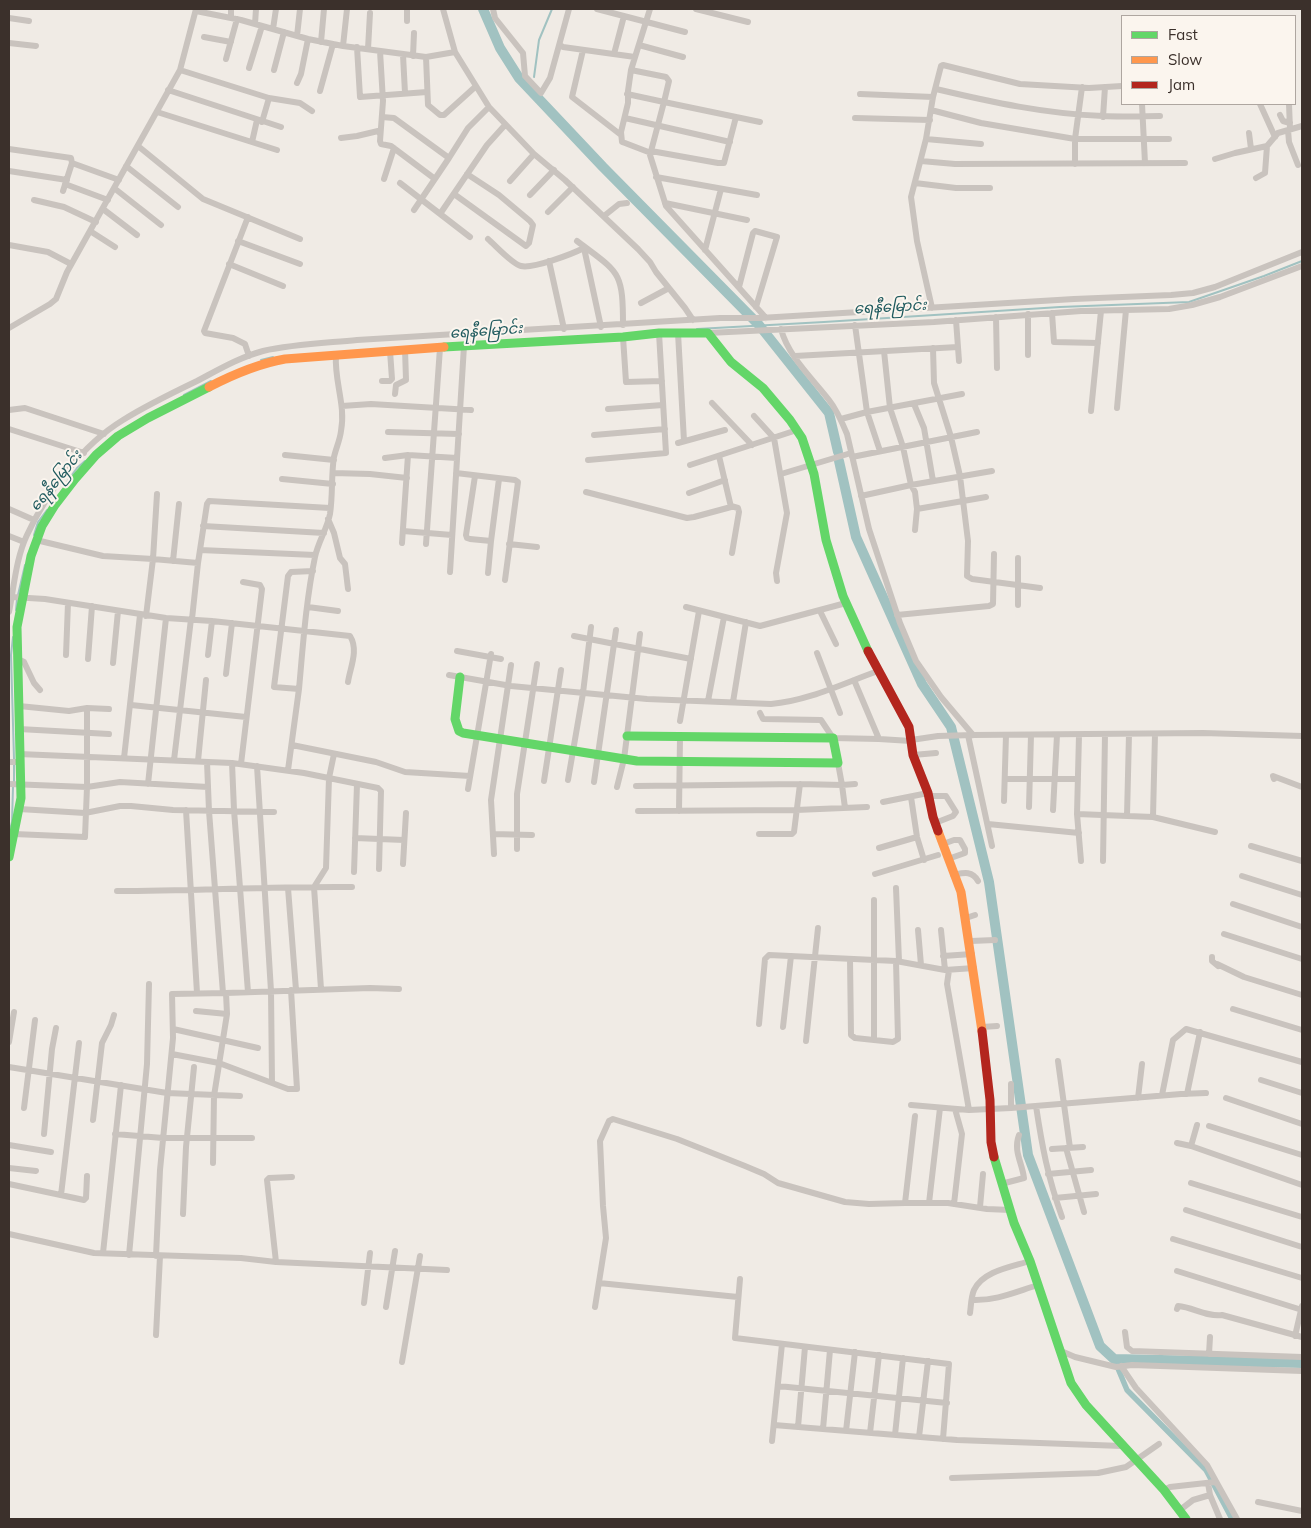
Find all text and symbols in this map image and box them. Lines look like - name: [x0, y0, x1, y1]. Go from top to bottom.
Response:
- legend: [1121, 15, 1296, 105]
- text: Fast: [1168, 25, 1198, 44]
- text: Slow: [1168, 50, 1202, 69]
- text: Jam: [1168, 75, 1195, 94]
- water label: ရေနီမြောင်း: [853, 296, 927, 318]
- water label: ရေနီမြောင်း: [449, 319, 523, 343]
- water label: ရေနီမြောင်း: [26, 447, 86, 515]

